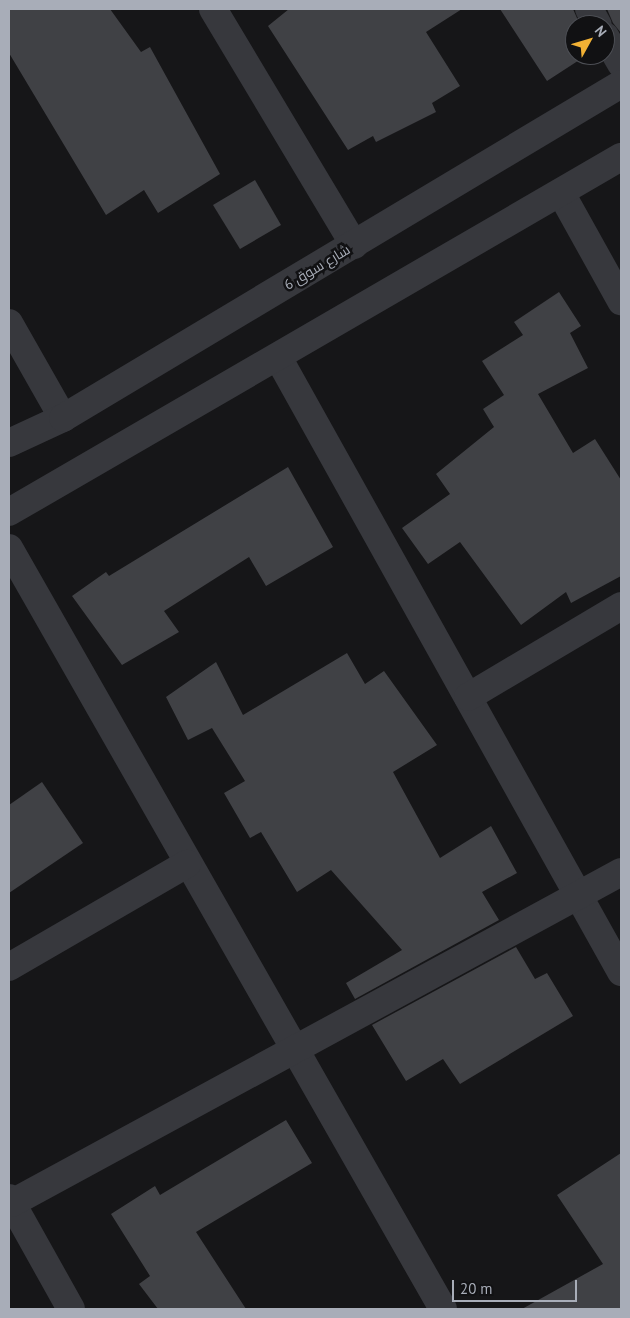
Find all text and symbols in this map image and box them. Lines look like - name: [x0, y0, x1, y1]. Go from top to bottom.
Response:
- north arrow: [565, 15, 615, 65]
- text: N: [591, 22, 611, 40]
- street label: شارع سوق 6: [281, 241, 353, 293]
- scale bar: [455, 1270, 580, 1302]
- text: 20 m: [460, 1279, 493, 1298]

